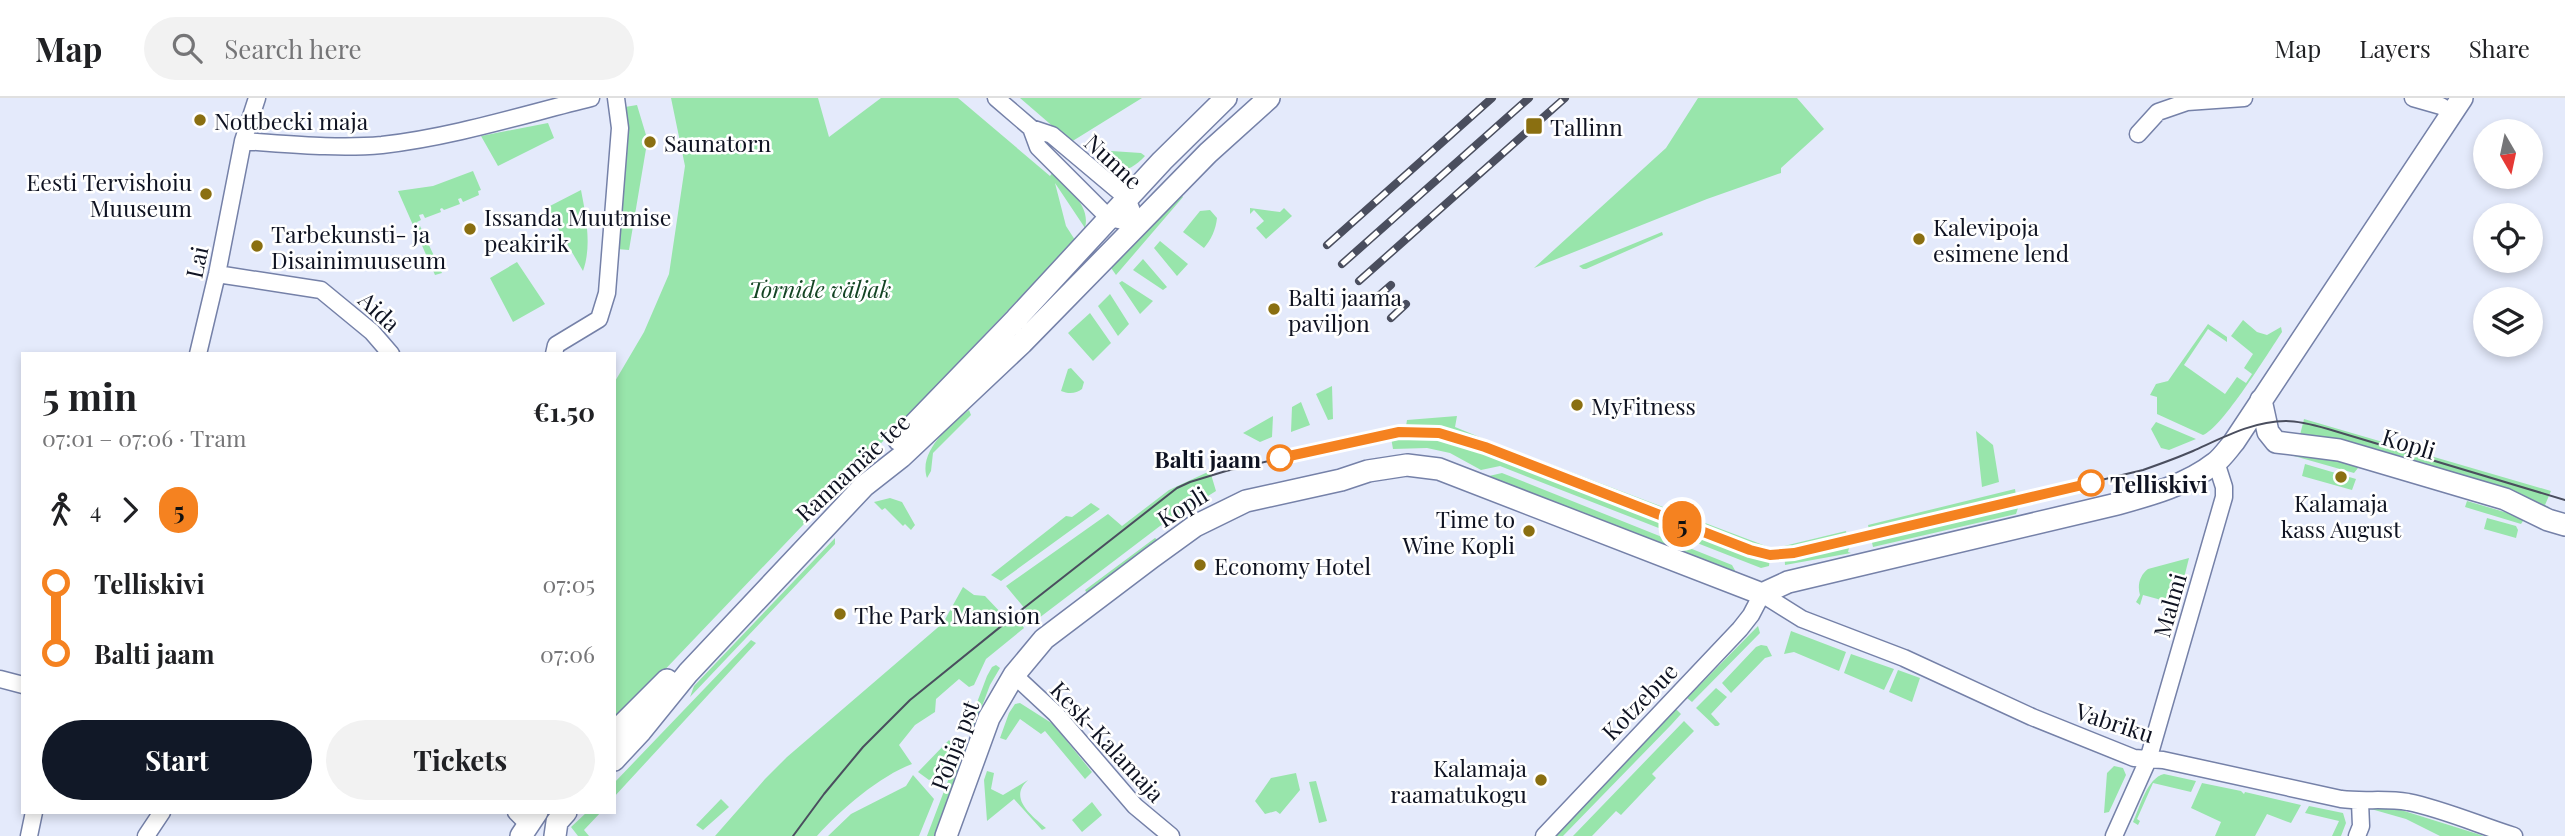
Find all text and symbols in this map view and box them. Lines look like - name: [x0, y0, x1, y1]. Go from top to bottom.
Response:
- search box: [144, 17, 634, 80]
- text: Map: [35, 26, 102, 70]
- icon: search: [168, 29, 206, 67]
- text: Search here: [224, 31, 362, 66]
- text: Map: [2275, 32, 2321, 64]
- text: Layers: [2359, 32, 2431, 64]
- text: Share: [2469, 32, 2530, 64]
- place label: Nottbecki maja: [214, 105, 369, 136]
- place label: Tallinn: [1550, 111, 1623, 142]
- marker: Nottbecki maja: [192, 112, 208, 128]
- marker: Tallinn: [1524, 116, 1544, 136]
- north arrow: [2473, 119, 2543, 189]
- map controls: [2473, 119, 2543, 357]
- street label: Nunne: [1078, 126, 1150, 196]
- place label: Saunatorn: [664, 127, 771, 158]
- marker: Saunatorn: [642, 134, 658, 150]
- place label: Eesti Tervishoiu Muuseum: [26, 166, 193, 223]
- marker: Eesti Tervishoiu Muuseum: [198, 186, 214, 202]
- place label: Issanda Muutmise peakirik: [484, 201, 671, 258]
- button: locate: [2473, 203, 2543, 273]
- place label: Kalevipoja esimene lend: [1933, 211, 2069, 268]
- place label: Tarbekunsti- ja Disainimuuseum: [271, 218, 447, 275]
- marker: Issanda Muutmise peakirik: [462, 221, 478, 237]
- marker: Kalevipoja esimene lend: [1911, 231, 1927, 247]
- marker: Tarbekunsti- ja Disainimuuseum: [249, 238, 265, 254]
- street label: Lai: [178, 243, 215, 281]
- park label: Tornide väljak: [749, 273, 892, 304]
- place label: Balti jaama paviljon: [1288, 281, 1402, 338]
- street label: Aida: [352, 283, 408, 338]
- button: layers: [2473, 287, 2543, 357]
- marker: Balti jaama paviljon: [1266, 301, 1282, 317]
- text: 5 min: [42, 370, 137, 421]
- place label: MyFitness: [1591, 390, 1696, 421]
- text: €1.50: [533, 394, 595, 429]
- marker: MyFitness: [1569, 397, 1585, 413]
- street label: Rannamäe tee: [788, 406, 916, 528]
- street label: Kopli: [2378, 420, 2440, 466]
- text: 07:01 – 07:06 · Tram: [42, 422, 246, 453]
- place label: Balti jaam: [1154, 443, 1261, 474]
- marker: Balti jaam: [1267, 445, 1293, 471]
- place label: Telliskivi: [2110, 468, 2208, 499]
- marker: Kalamaja kass August: [2333, 469, 2349, 485]
- marker: Telliskivi: [2078, 470, 2104, 496]
- street label: Kopli: [1151, 478, 1213, 534]
- place label: Kalamaja kass August: [2281, 487, 2402, 544]
- icon: walk: [42, 491, 80, 529]
- icon: forward: [111, 491, 149, 529]
- text: 4: [90, 494, 101, 525]
- text: 5: [173, 494, 184, 526]
- line badge: 5: [1659, 501, 1705, 547]
- place label: Time to Wine Kopli: [1402, 503, 1515, 560]
- text: 5: [1676, 508, 1688, 540]
- marker: Time to Wine Kopli: [1521, 523, 1537, 539]
- place label: Economy Hotel: [1214, 550, 1371, 581]
- marker: Economy Hotel: [1192, 557, 1208, 573]
- text: Telliskivi: [94, 566, 205, 601]
- text: 07:05: [542, 568, 595, 599]
- street label: Malmi: [2145, 569, 2193, 641]
- place label: The Park Mansion: [854, 599, 1040, 630]
- marker: The Park Mansion: [832, 606, 848, 622]
- text: Balti jaam: [94, 636, 215, 671]
- text: 07:06: [540, 638, 595, 669]
- street label: Kotzebue: [1594, 656, 1684, 746]
- street label: Kesk-Kalamaja: [1044, 674, 1172, 808]
- street label: Põhja pst: [923, 695, 986, 794]
- street label: Vabriku: [2071, 695, 2158, 749]
- button: Start: [42, 720, 312, 800]
- button: Tickets: [326, 720, 595, 800]
- place label: Kalamaja raamatukogu: [1390, 752, 1528, 809]
- marker: Kalamaja raamatukogu: [1533, 772, 1549, 788]

